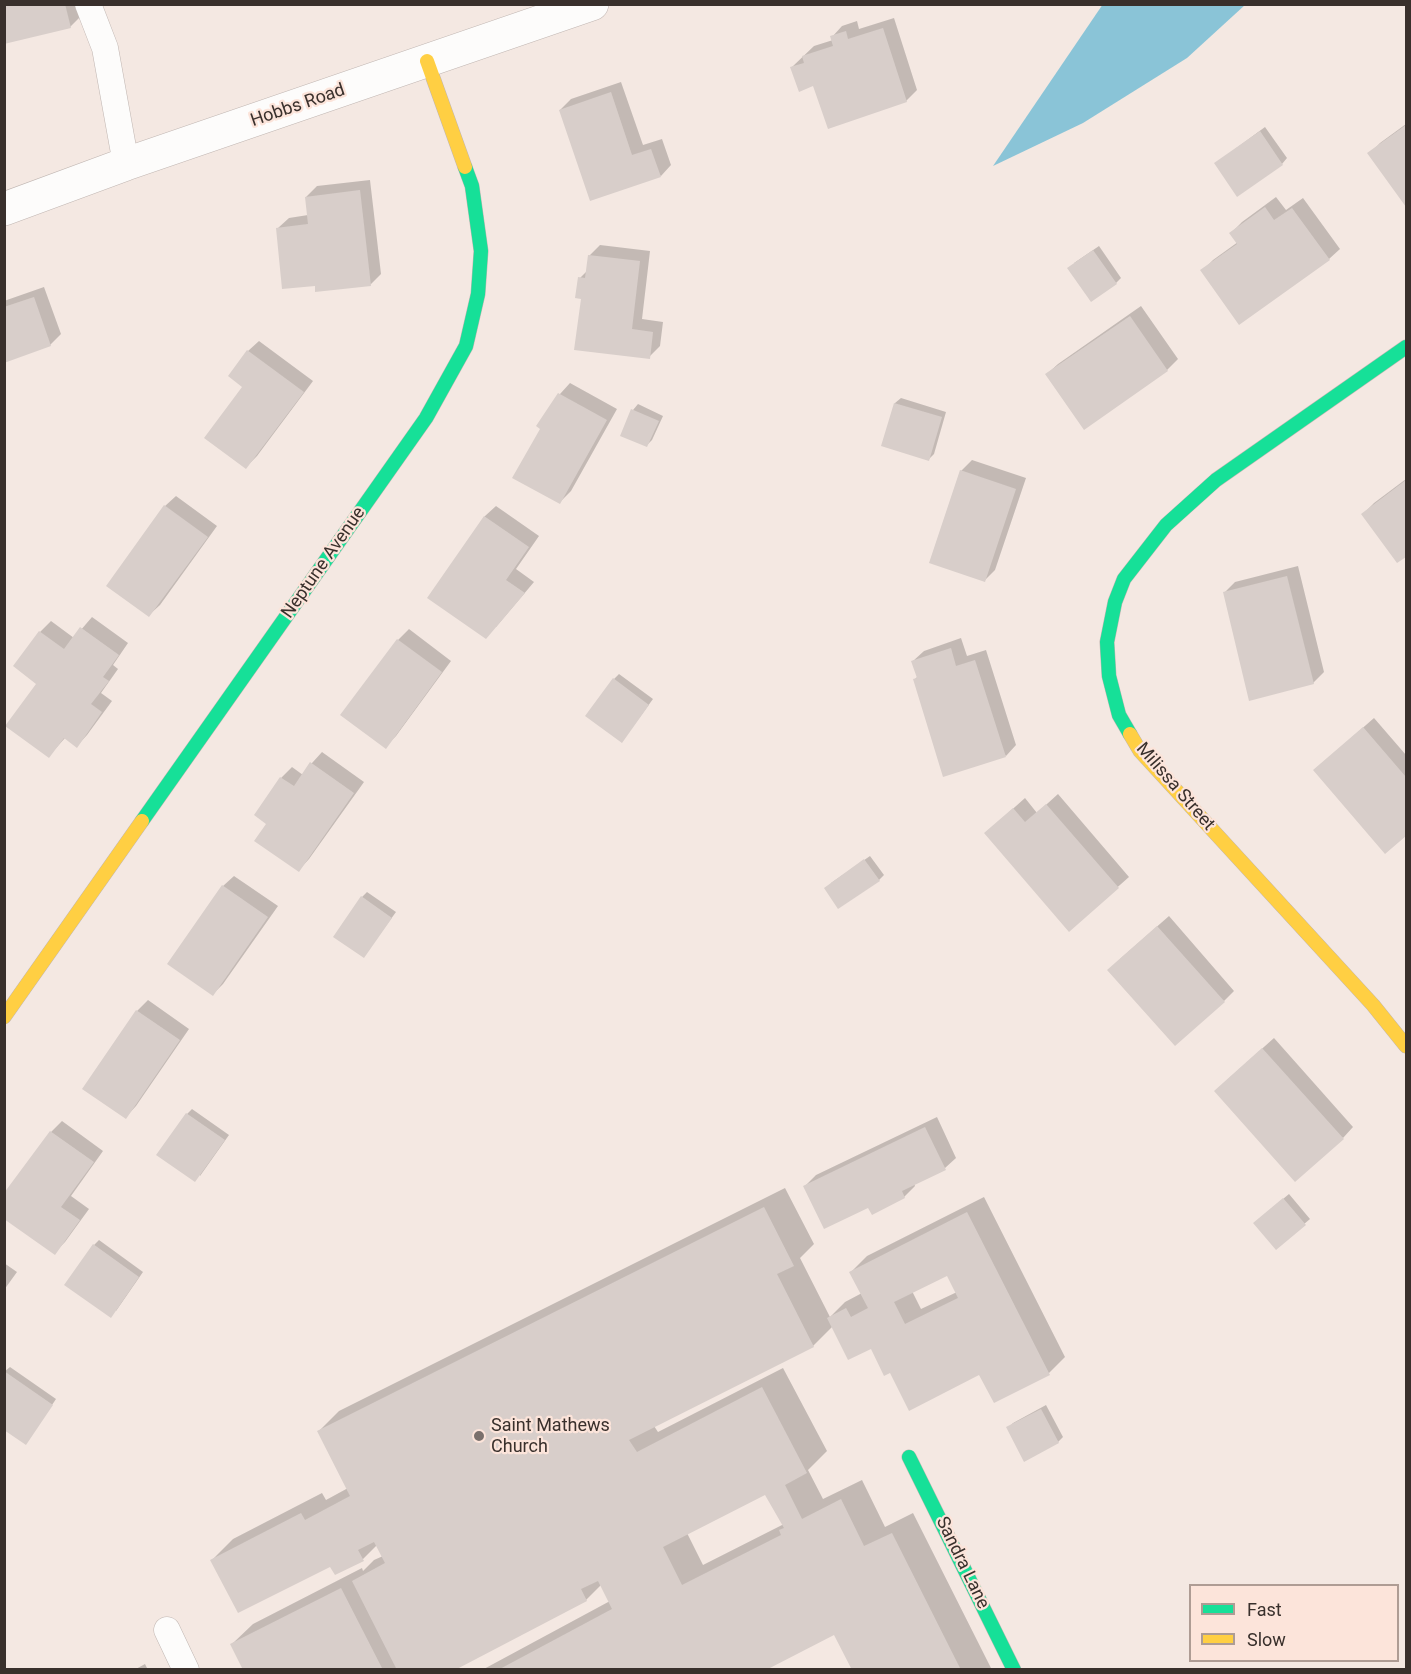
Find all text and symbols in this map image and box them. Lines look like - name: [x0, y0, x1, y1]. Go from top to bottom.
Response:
- street label: Hobbs Road: [248, 80, 348, 132]
- street label: Neptune Avenue: [278, 503, 370, 623]
- street label: Milissa Street: [1131, 739, 1219, 835]
- place label: Saint Mathews Church: [491, 1415, 610, 1458]
- marker: Saint Mathews Church: [472, 1429, 486, 1443]
- street label: Sandra Lane: [930, 1514, 994, 1612]
- legend: [1189, 1584, 1399, 1662]
- text: Fast: [1247, 1599, 1282, 1620]
- text: Slow: [1247, 1629, 1286, 1650]

